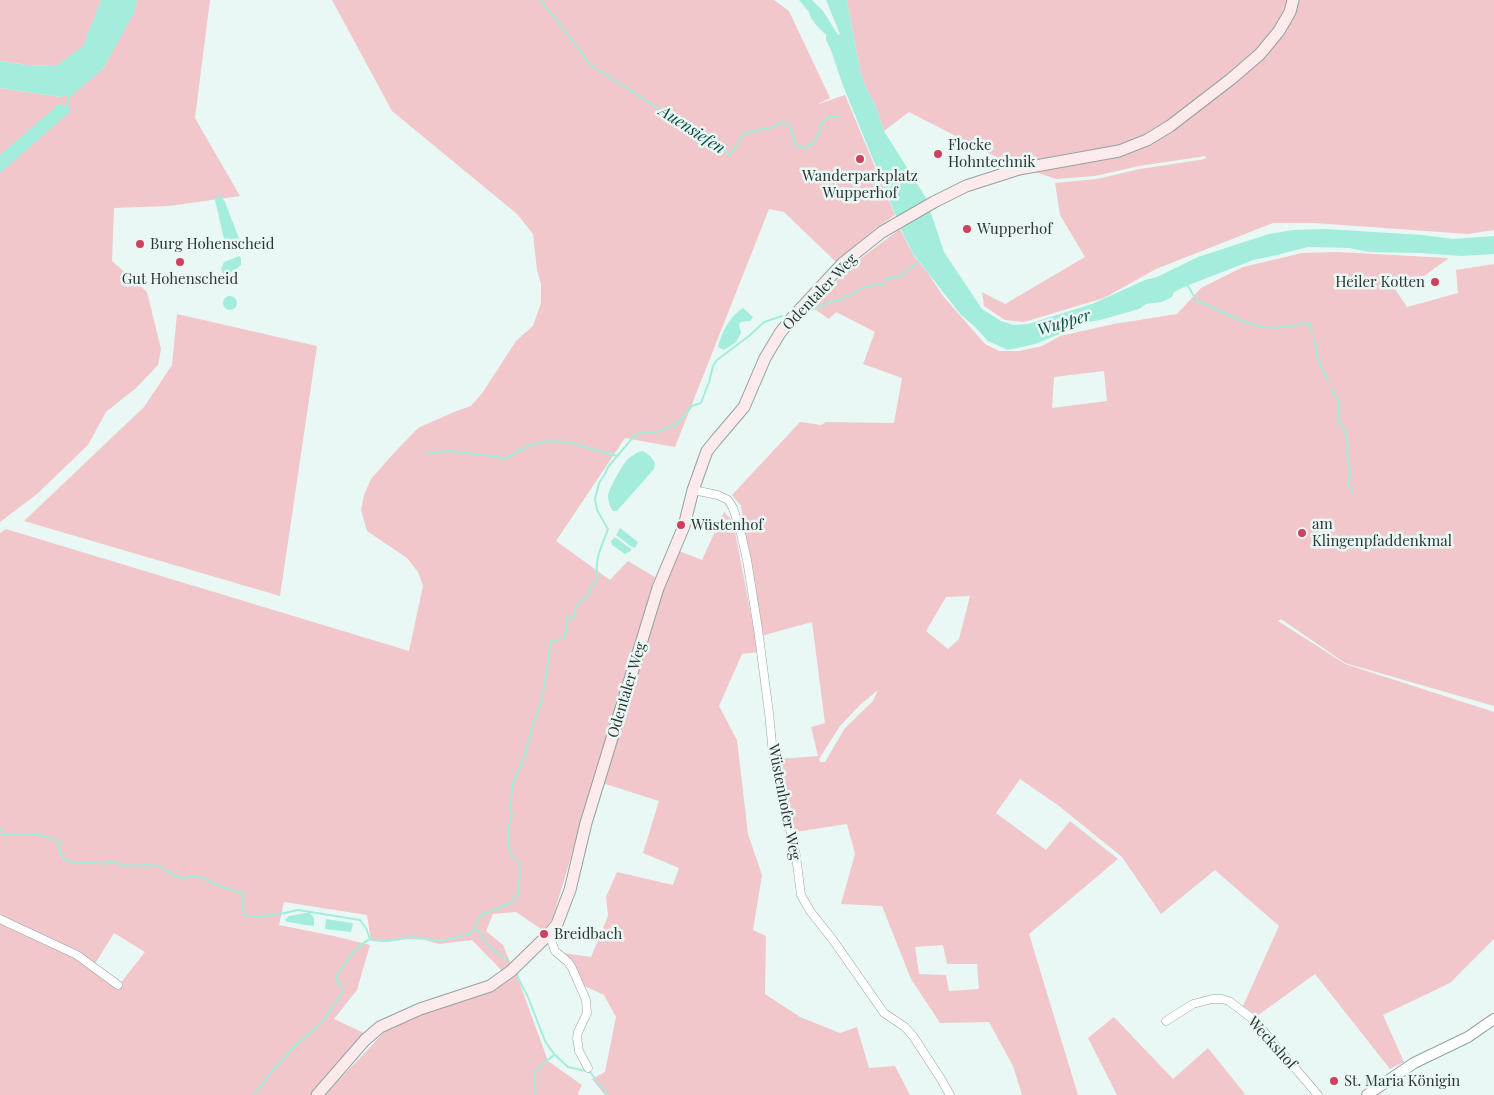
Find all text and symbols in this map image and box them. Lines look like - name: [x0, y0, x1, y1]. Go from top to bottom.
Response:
- water label: Auensiefen: [656, 102, 728, 158]
- place label: Flocke Hohntechnik: [948, 136, 1036, 171]
- marker: Flocke Hohntechnik: [932, 148, 944, 160]
- marker: Wanderparkplatz Wupperhof: [854, 153, 866, 165]
- place label: Wanderparkplatz Wupperhof: [802, 167, 918, 202]
- place label: Wupperhof: [977, 220, 1052, 238]
- marker: Wupperhof: [961, 223, 973, 235]
- place label: Burg Hohenscheid: [150, 235, 274, 253]
- marker: Burg Hohenscheid: [134, 238, 146, 250]
- street label: Odentaler Weg: [779, 250, 861, 334]
- marker: Gut Hohenscheid: [174, 256, 186, 268]
- place label: Gut Hohenscheid: [122, 270, 238, 288]
- place label: Heiler Kotten: [1335, 273, 1425, 291]
- marker: Heiler Kotten: [1429, 276, 1441, 288]
- water label: Wupper: [1035, 306, 1093, 340]
- place label: am Klingenpfaddenkmal: [1312, 515, 1452, 550]
- place label: Wüstenhof: [691, 516, 763, 534]
- marker: Wüstenhof: [675, 519, 687, 531]
- marker: am Klingenpfaddenkmal: [1296, 527, 1308, 539]
- street label: Odentaler Weg: [604, 640, 650, 740]
- street label: Wüstenhofer Weg: [764, 742, 804, 862]
- place label: Breidbach: [554, 925, 622, 943]
- marker: Breidbach: [538, 928, 550, 940]
- street label: Weckshof: [1244, 1013, 1300, 1073]
- place label: St. Maria Königin: [1344, 1072, 1460, 1090]
- marker: St. Maria Königin: [1328, 1075, 1340, 1087]

